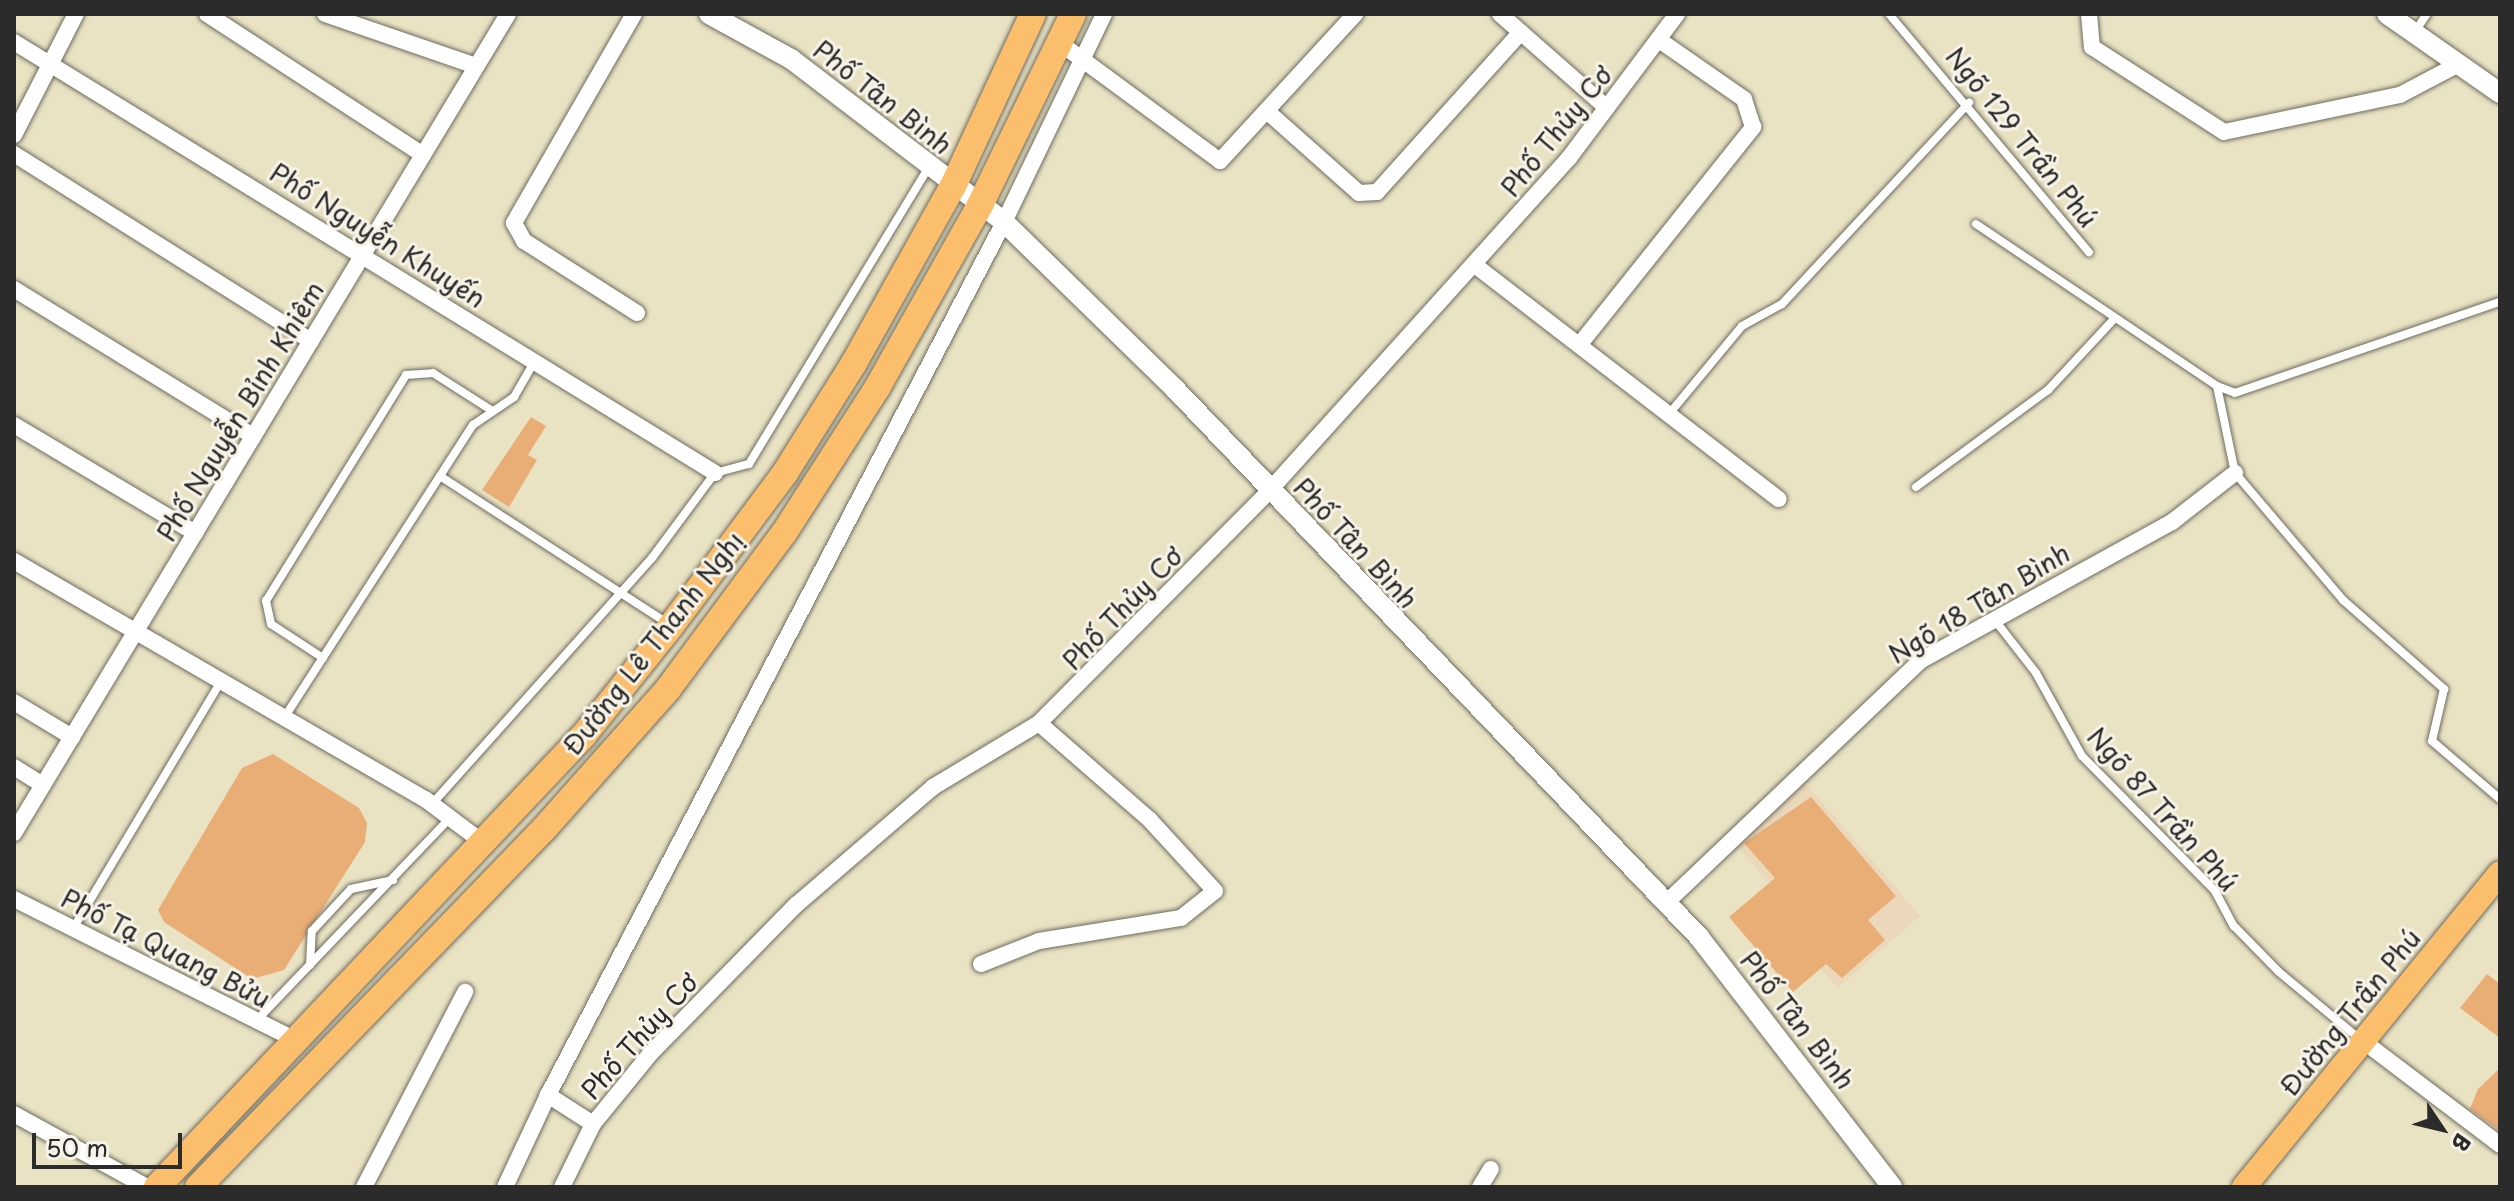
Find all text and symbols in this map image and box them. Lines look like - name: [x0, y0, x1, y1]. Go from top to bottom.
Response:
- street label: Phố Tân Bình: [808, 34, 958, 160]
- street label: Ngõ 129 Trần Phú: [1939, 40, 2105, 234]
- street label: Phố Thủy Cơ: [1494, 60, 1618, 202]
- street label: Phố Nguyễn Khuyến: [263, 155, 493, 315]
- street label: Phố Nguyễn Bỉnh Khiêm: [149, 274, 331, 548]
- street label: Phố Tân Bình: [1288, 472, 1424, 614]
- street label: Đường Lê Thanh Nghị: [556, 526, 750, 760]
- street label: Ngõ 18 Tân Bình: [1882, 536, 2076, 670]
- street label: Phố Thủy Cơ: [1056, 540, 1188, 676]
- street label: Ngõ 87 Trần Phú: [2081, 721, 2245, 897]
- street label: Phố Tạ Quang Bửu: [55, 881, 277, 1015]
- street label: Đường Trần Phú: [2274, 923, 2426, 1101]
- street label: Phố Tân Bình: [1735, 945, 1861, 1095]
- street label: Phố Thủy Cơ: [575, 967, 703, 1105]
- north arrow: [2402, 1089, 2482, 1169]
- scale bar: [36, 1117, 186, 1167]
- text: B: [2444, 1127, 2480, 1159]
- text: 50 m: [46, 1129, 108, 1165]

